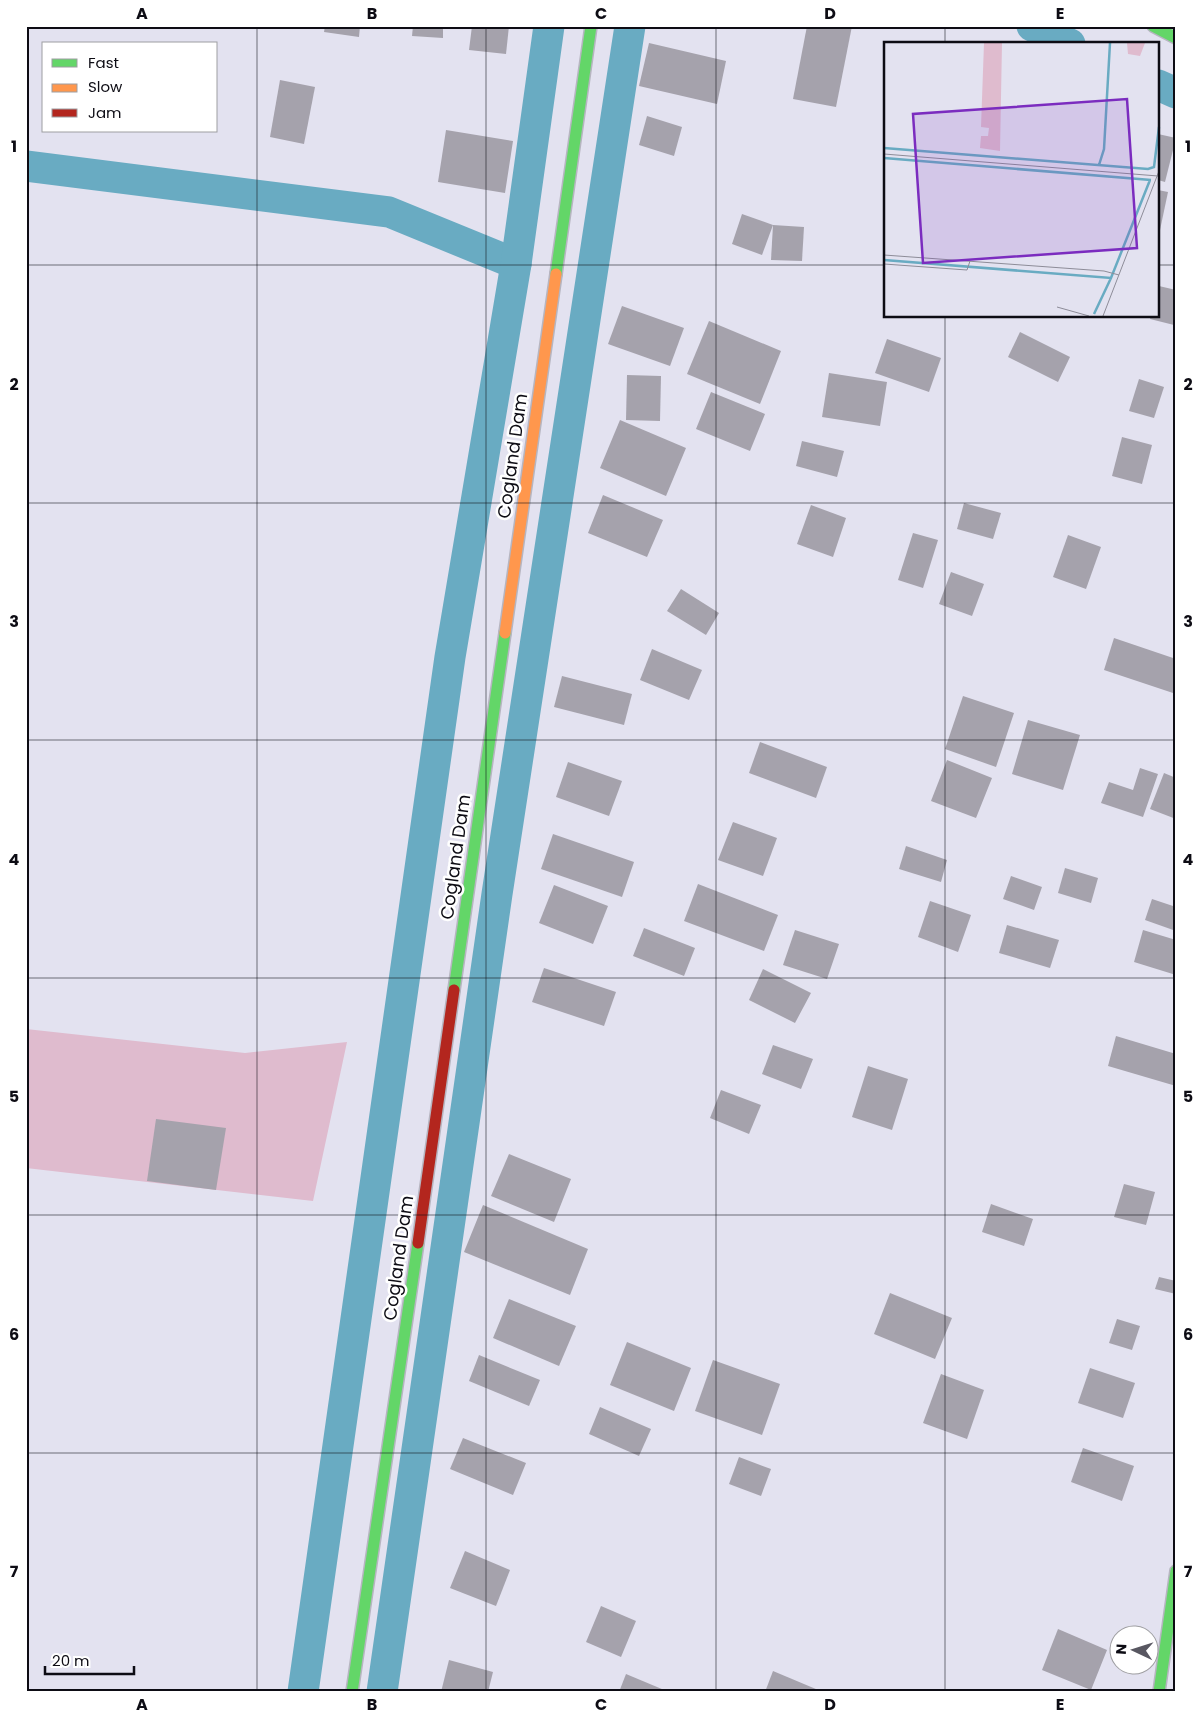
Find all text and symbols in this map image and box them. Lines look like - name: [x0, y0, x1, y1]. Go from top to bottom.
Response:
- text: A: [136, 2, 148, 25]
- text: B: [367, 2, 377, 25]
- text: C: [595, 2, 607, 25]
- text: D: [824, 2, 836, 25]
- text: E: [1056, 2, 1064, 25]
- legend: [42, 42, 218, 132]
- inset map: [884, 42, 1160, 318]
- text: Fast: [88, 52, 119, 73]
- text: Slow: [88, 76, 123, 97]
- text: Jam: [88, 102, 122, 123]
- text: 1: [11, 135, 17, 158]
- text: 1: [1185, 135, 1191, 158]
- text: 2: [9, 373, 19, 396]
- text: 2: [1183, 373, 1193, 396]
- street label: Cogland Dam: [491, 392, 533, 520]
- text: 3: [9, 610, 19, 633]
- text: 3: [1183, 610, 1193, 633]
- street label: Cogland Dam: [434, 793, 476, 921]
- text: 4: [9, 848, 20, 871]
- text: 4: [1183, 848, 1194, 871]
- text: 5: [9, 1085, 19, 1108]
- text: 5: [1183, 1085, 1193, 1108]
- street label: Cogland Dam: [377, 1194, 419, 1322]
- text: 6: [9, 1323, 19, 1346]
- text: 6: [1183, 1323, 1193, 1346]
- text: 7: [10, 1560, 19, 1583]
- text: 7: [1184, 1560, 1193, 1583]
- north arrow: [1110, 1626, 1160, 1676]
- scale bar: [45, 1643, 134, 1675]
- text: N: [1111, 1643, 1131, 1655]
- text: 20 m: [52, 1650, 90, 1671]
- text: A: [136, 1693, 148, 1716]
- text: B: [367, 1693, 377, 1716]
- text: C: [595, 1693, 607, 1716]
- text: D: [824, 1693, 836, 1716]
- text: E: [1056, 1693, 1064, 1716]

